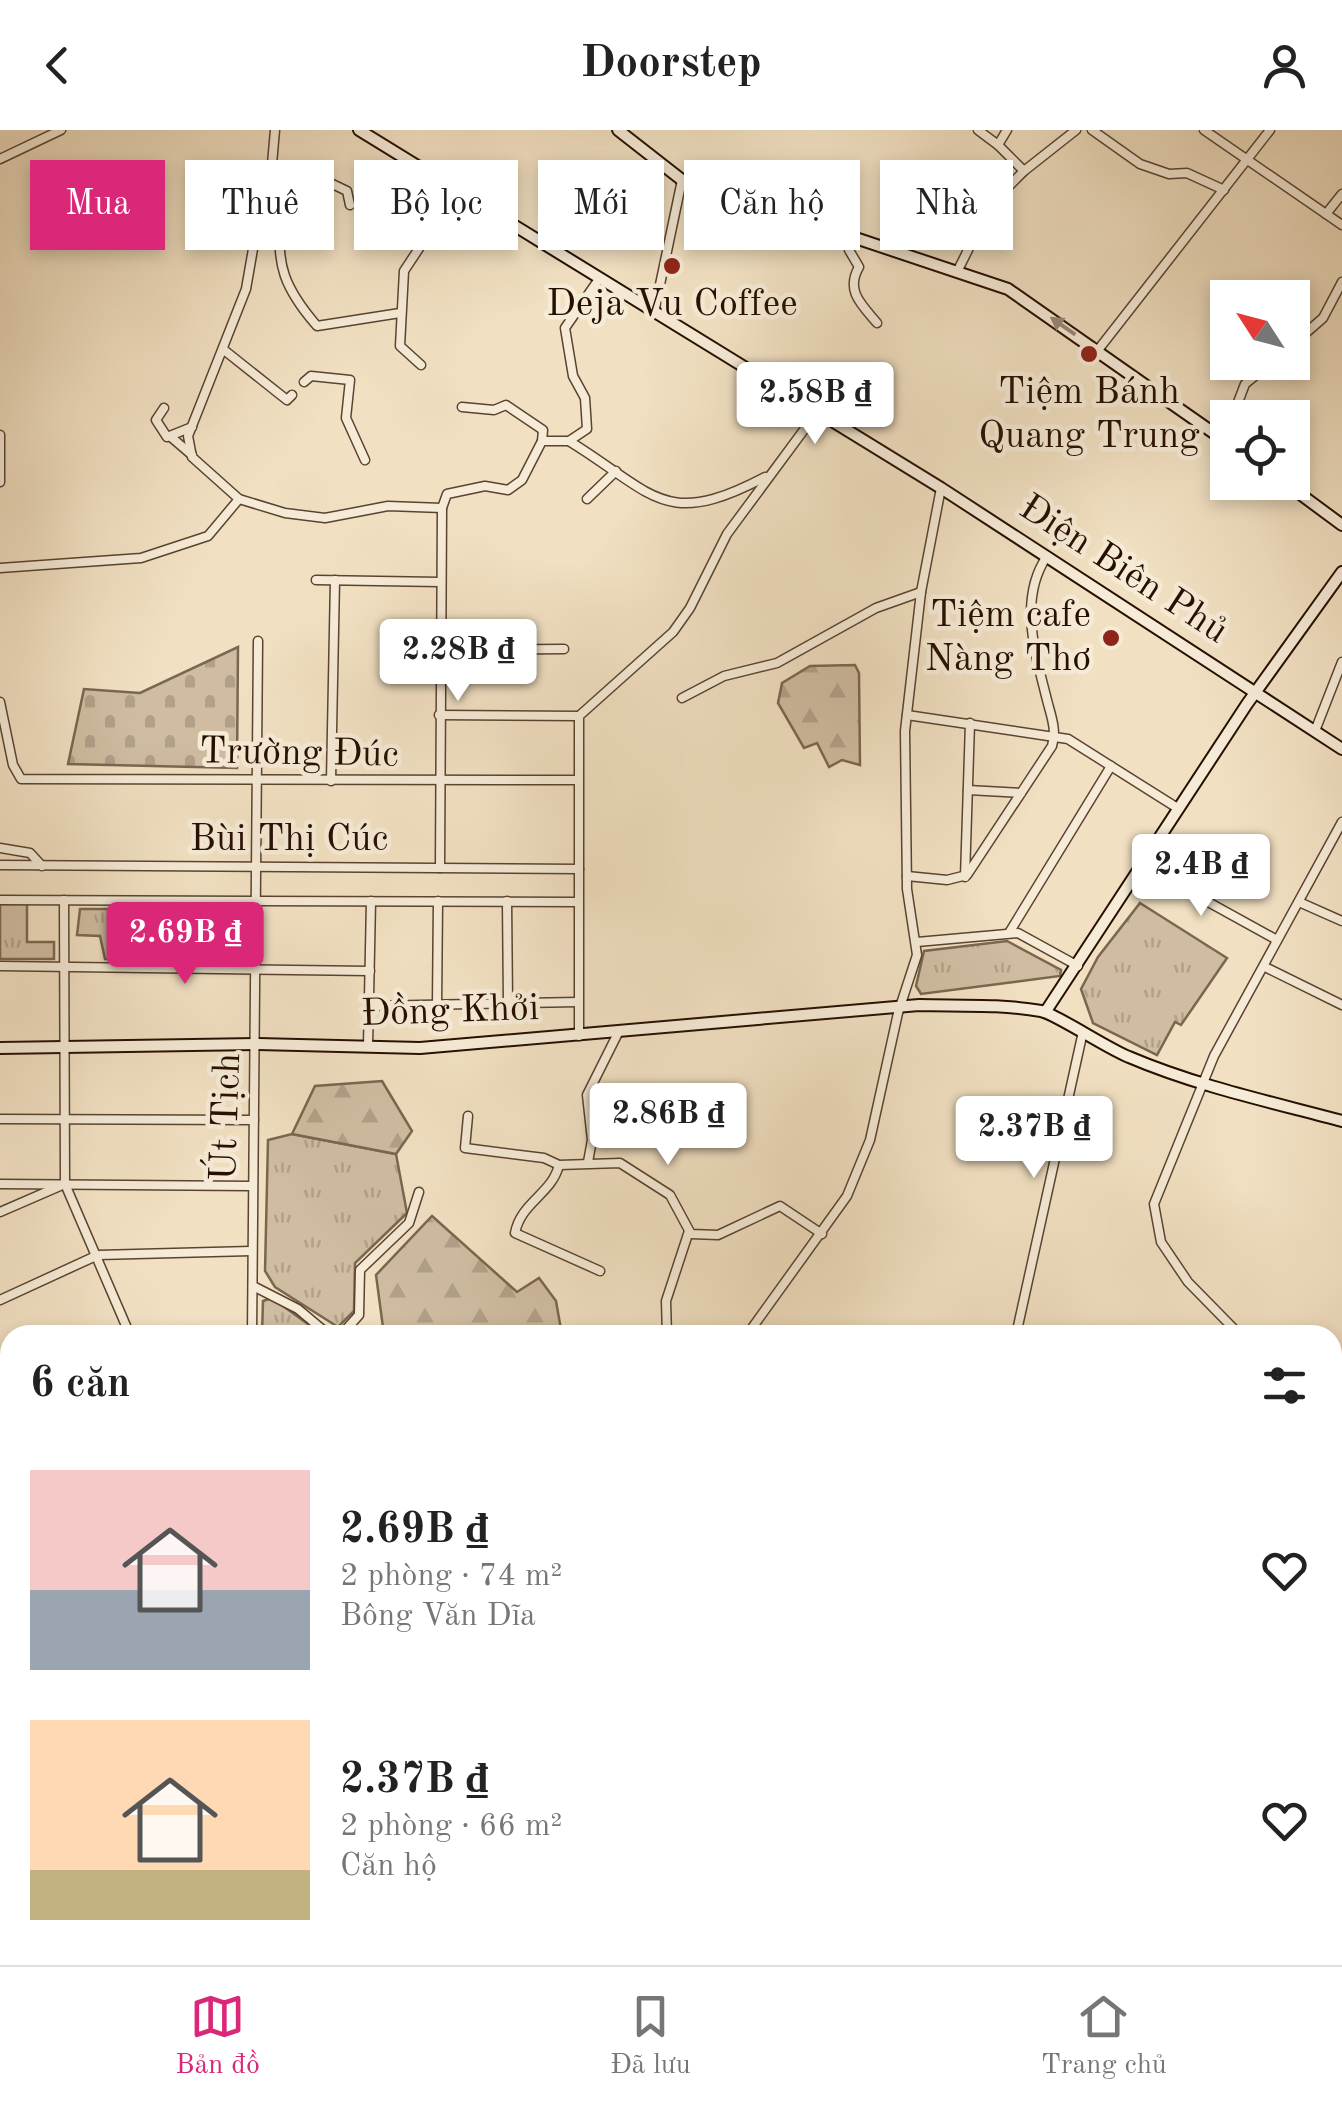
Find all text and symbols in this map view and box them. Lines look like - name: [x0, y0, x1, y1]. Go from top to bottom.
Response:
- icon: back: [30, 38, 85, 93]
- icon: person: [1257, 38, 1312, 93]
- text: Doorstep: [580, 42, 762, 87]
- chip: Mua: [30, 160, 165, 250]
- chip: Thuê: [185, 160, 334, 250]
- chip: Bộ lọc: [354, 160, 518, 250]
- chip: Mới: [538, 160, 664, 250]
- chip: Căn hộ: [684, 160, 860, 250]
- chip: Nhà: [880, 160, 1013, 250]
- marker: Deja Vu Coffee: [661, 255, 683, 277]
- north arrow: [1210, 280, 1310, 380]
- map controls: [1210, 280, 1310, 500]
- place label: Deja Vu Coffee: [546, 286, 798, 324]
- one-way arrow: [1050, 316, 1076, 336]
- marker: Tiệm Bánh Quang Trung: [1078, 343, 1100, 365]
- pin: 2.58B ₫: [723, 362, 907, 447]
- place label: Tiệm Bánh Quang Trung: [978, 374, 1200, 456]
- text: 2.58B ₫: [759, 378, 871, 410]
- button: locate: [1210, 400, 1310, 500]
- street label: Điện Biên Phủ: [1012, 489, 1234, 651]
- place label: Tiệm cafe Nàng Thơ: [925, 597, 1091, 679]
- pin: 2.28B ₫: [366, 619, 550, 704]
- marker: Tiệm cafe Nàng Thơ: [1100, 627, 1122, 649]
- text: 2.28B ₫: [402, 635, 514, 667]
- street label: Trường Đúc: [199, 733, 399, 775]
- street label: Bùi Thị Cúc: [190, 821, 388, 859]
- pin: 2.4B ₫: [1120, 834, 1282, 919]
- text: 2.4B ₫: [1154, 850, 1248, 882]
- pin: 2.69B ₫: [93, 902, 277, 987]
- text: 2.69B ₫: [129, 918, 241, 950]
- street label: Đồng Khởi: [360, 986, 540, 1034]
- street label: Út Tịch: [198, 1052, 248, 1182]
- pin: 2.86B ₫: [576, 1083, 760, 1168]
- pin: 2.37B ₫: [942, 1096, 1126, 1181]
- text: 2.86B ₫: [612, 1099, 724, 1131]
- text: 2.37B ₫: [978, 1112, 1090, 1144]
- icon: filters: [1257, 1358, 1312, 1413]
- text: 6 căn: [30, 1364, 130, 1406]
- icon: home: [110, 1510, 230, 1630]
- text: 2.69B ₫: [340, 1510, 488, 1552]
- icon: heart: [1257, 1543, 1312, 1598]
- text: 2 phòng · 74 m²: [340, 1561, 562, 1593]
- text: Bông Văn Dĩa: [340, 1601, 536, 1633]
- icon: home: [110, 1760, 230, 1880]
- text: 2.37B ₫: [340, 1760, 488, 1802]
- icon: heart: [1257, 1793, 1312, 1848]
- text: 2 phòng · 66 m²: [340, 1811, 562, 1843]
- text: Căn hộ: [340, 1851, 437, 1883]
- tab: Bản đồ: [175, 1989, 260, 2084]
- tab: Đã lưu: [610, 1989, 691, 2084]
- tab: Trang chủ: [1041, 1989, 1167, 2084]

